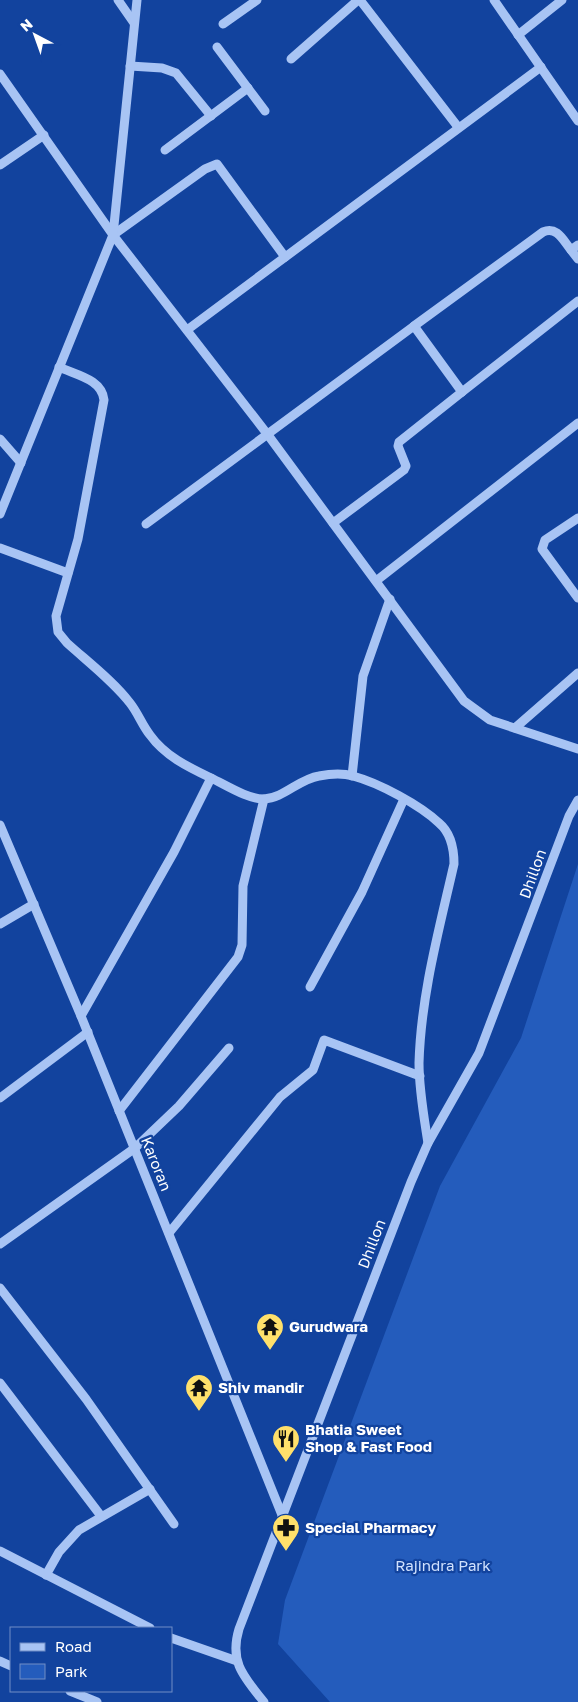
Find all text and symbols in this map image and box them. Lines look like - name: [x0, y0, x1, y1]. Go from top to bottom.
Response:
- north arrow: [10, 10, 60, 60]
- text: N: [17, 15, 36, 35]
- street label: Dhillon: [515, 846, 549, 901]
- street label: Karoran: [138, 1134, 176, 1193]
- street label: Dhillon: [353, 1216, 389, 1271]
- temple icon: Gurudwara: [255, 1312, 285, 1351]
- place label: Gurudwara: [289, 1317, 368, 1335]
- temple icon: Shiv mandir: [184, 1373, 214, 1412]
- place label: Shiv mandir: [218, 1378, 304, 1396]
- place label: Bhatia Sweet Shop & Fast Food: [305, 1420, 432, 1455]
- restaurant icon: Bhatia Sweet Shop & Fast Food: [271, 1424, 301, 1463]
- pharmacy icon: Special Pharmacy: [271, 1513, 301, 1552]
- place label: Special Pharmacy: [305, 1518, 436, 1536]
- park label: Rajindra Park: [395, 1556, 491, 1574]
- legend: [10, 1627, 172, 1692]
- text: Road: [55, 1637, 92, 1655]
- text: Park: [55, 1662, 88, 1680]

